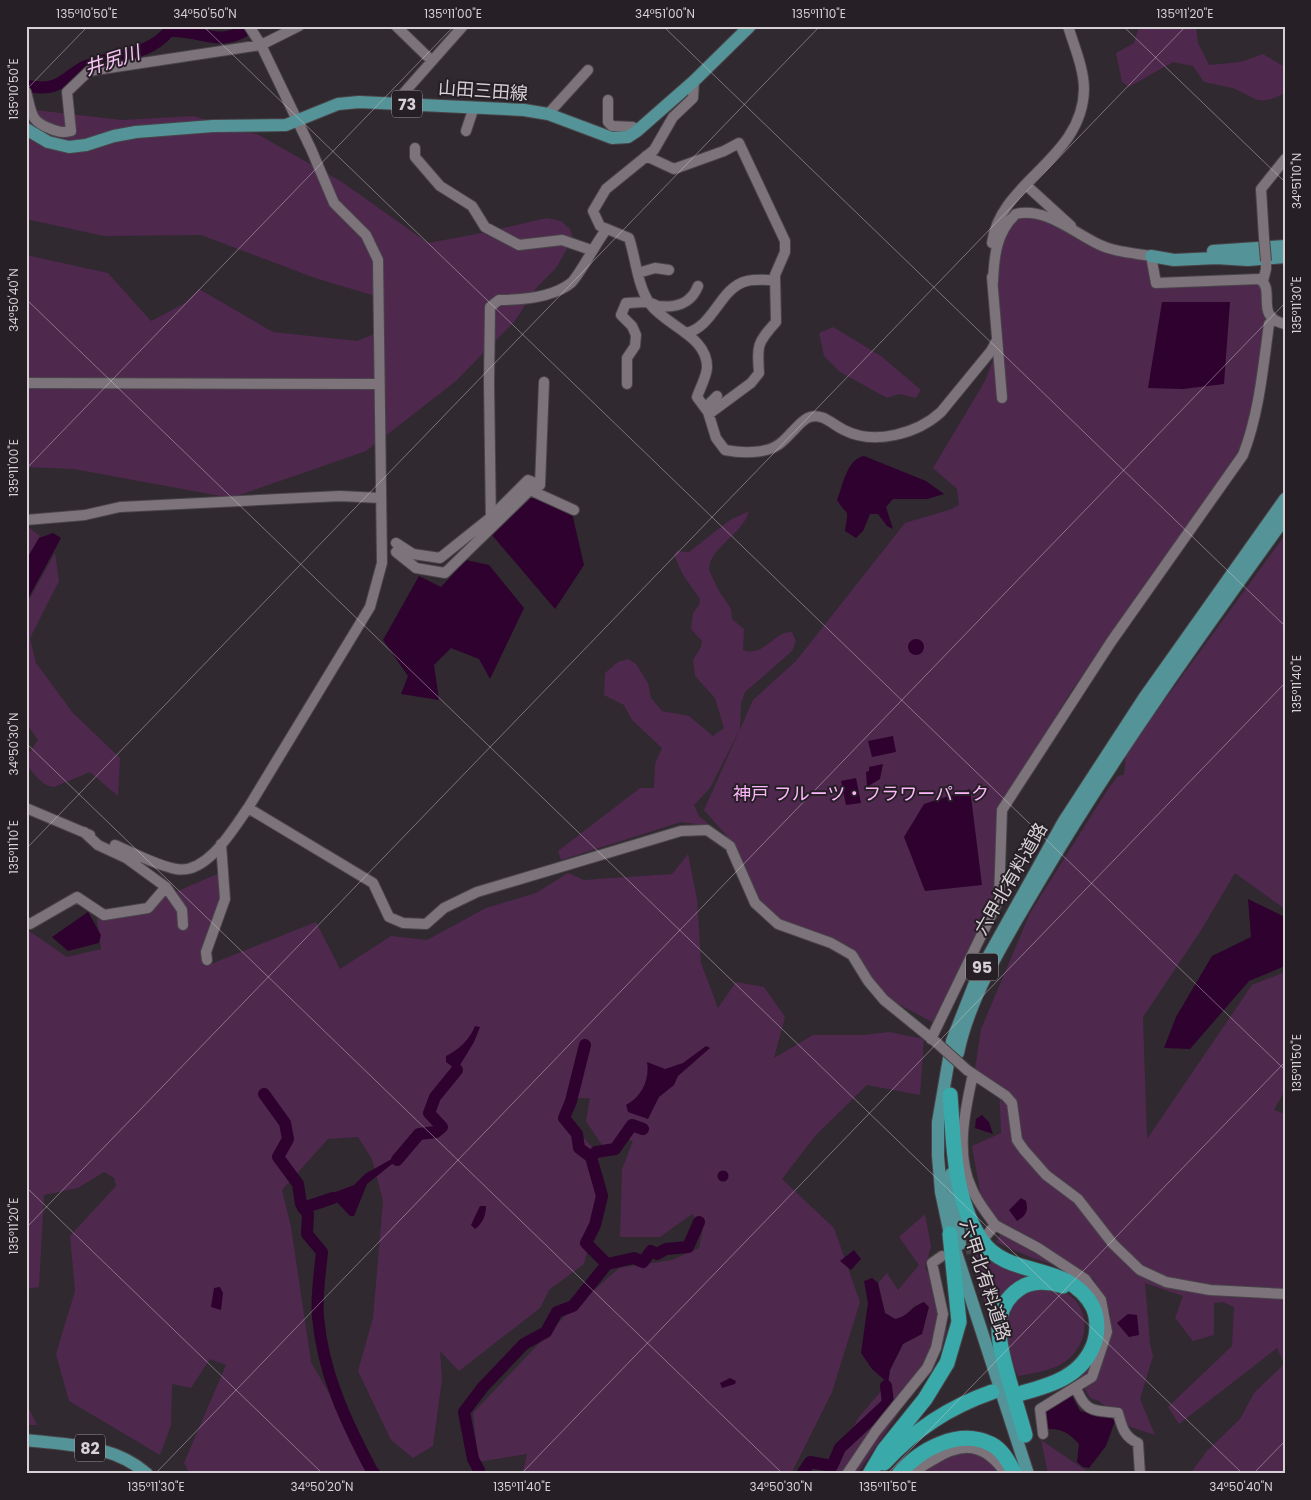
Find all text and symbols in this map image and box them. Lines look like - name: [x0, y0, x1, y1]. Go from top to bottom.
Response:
- text: 135°10'50"E: [56, 5, 118, 22]
- text: 34°50'50"N: [173, 5, 237, 22]
- text: 135°11'00"E: [424, 5, 482, 22]
- text: 34°51'00"N: [635, 5, 695, 22]
- text: 135°11'10"E: [792, 5, 846, 22]
- text: 135°11'20"E: [1156, 5, 1214, 22]
- water label: 井尻川: [81, 38, 145, 82]
- text: 135°10'50"E: [5, 58, 22, 120]
- street label: 山田三田線: [437, 75, 529, 106]
- road number: 73: [392, 90, 422, 118]
- text: 34°51'10"N: [1288, 153, 1305, 209]
- text: 34°50'40"N: [5, 268, 22, 332]
- text: 135°11'30"E: [1288, 276, 1305, 334]
- text: 135°11'00"E: [5, 439, 22, 497]
- text: 135°11'40"E: [1288, 655, 1305, 713]
- text: 34°50'30"N: [5, 712, 22, 776]
- park label: 神戸 フルーツ・フラワーパーク: [733, 781, 989, 806]
- street label: 六甲北有料道路: [968, 818, 1053, 940]
- text: 135°11'10"E: [5, 820, 22, 874]
- road number: 95: [966, 954, 998, 980]
- text: 135°11'50"E: [1288, 1034, 1305, 1092]
- text: 135°11'20"E: [5, 1197, 22, 1255]
- street label: 六甲北有料道路: [954, 1216, 1017, 1344]
- road number: 82: [75, 1435, 105, 1462]
- text: 135°11'30"E: [127, 1478, 185, 1495]
- text: 34°50'20"N: [291, 1478, 353, 1495]
- text: 135°11'40"E: [493, 1478, 551, 1495]
- text: 34°50'30"N: [749, 1478, 813, 1495]
- text: 135°11'50"E: [859, 1478, 917, 1495]
- text: 34°50'40"N: [1209, 1478, 1273, 1495]

